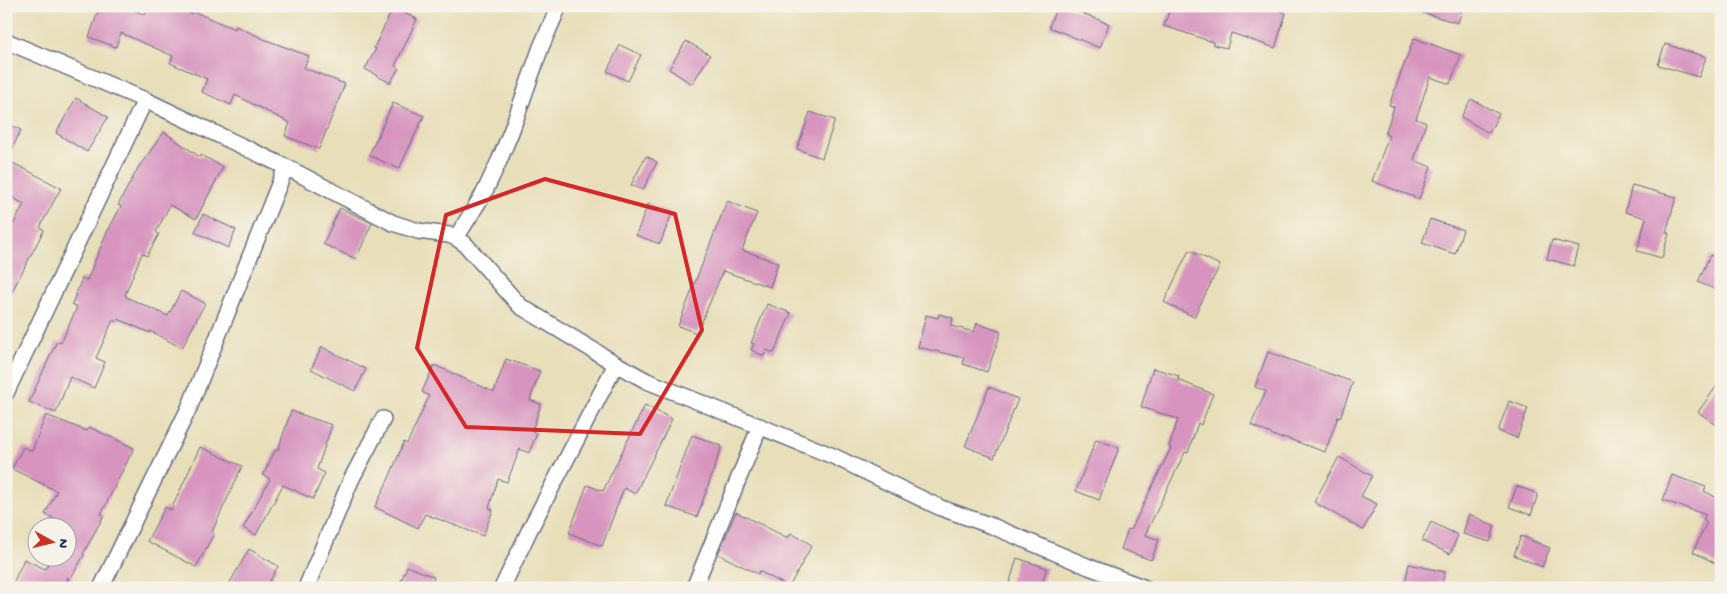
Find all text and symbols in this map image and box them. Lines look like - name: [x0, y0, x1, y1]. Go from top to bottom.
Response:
- north arrow: [28, 516, 78, 566]
- text: N: [53, 538, 71, 549]

